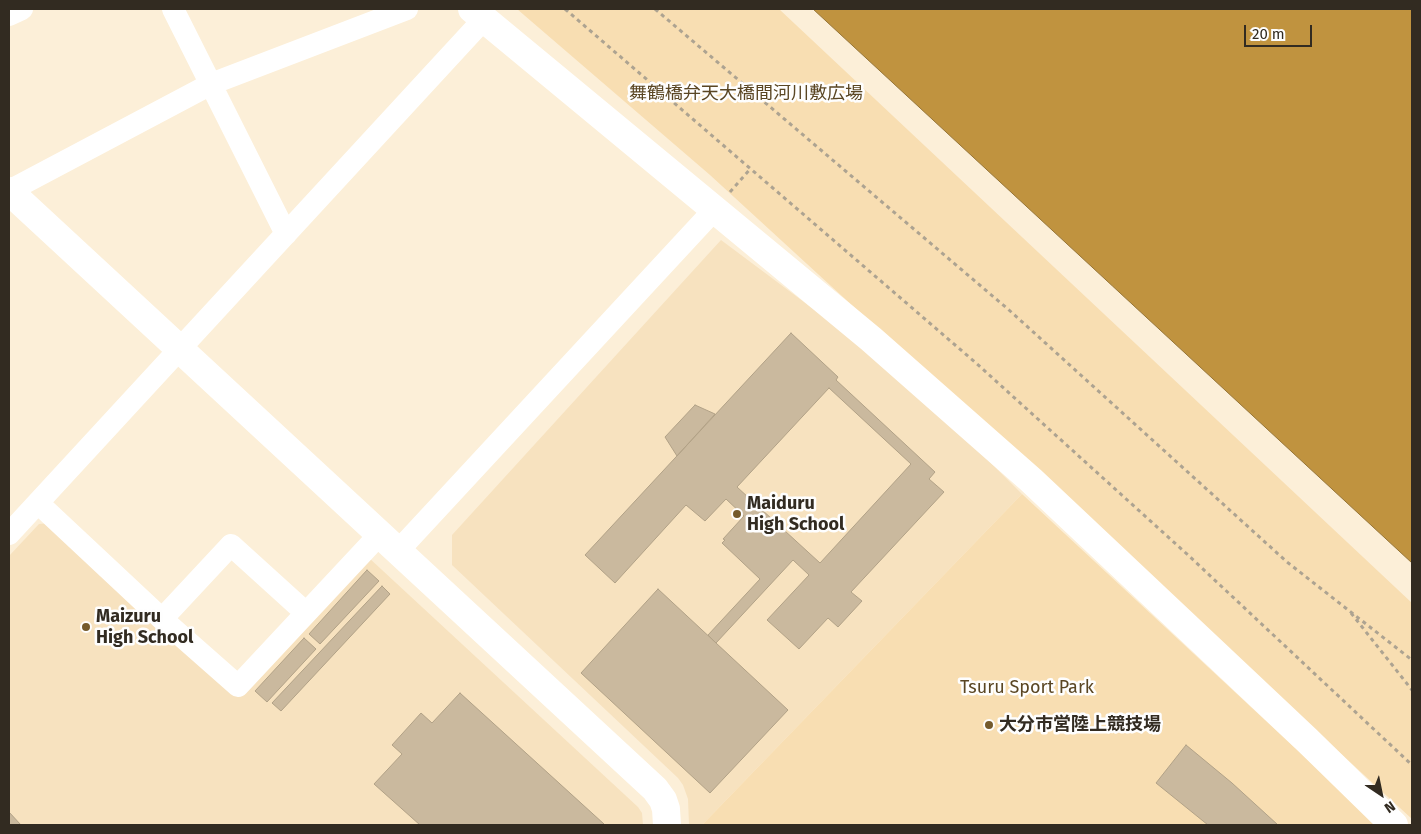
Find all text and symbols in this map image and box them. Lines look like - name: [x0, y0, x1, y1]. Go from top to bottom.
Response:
- scale bar: [1246, 15, 1314, 47]
- text: 20 m: [1252, 25, 1285, 43]
- park label: 舞鶴橋弁天大橋間河川敷広場: [629, 83, 863, 105]
- place label: Maiduru High School: [747, 493, 844, 536]
- marker: Maiduru High School: [731, 508, 743, 520]
- place label: Maizuru High School: [96, 606, 193, 649]
- marker: Maizuru High School: [80, 621, 92, 633]
- park label: Tsuru Sport Park: [960, 677, 1094, 699]
- place label: 大分市営陸上競技場: [999, 714, 1161, 736]
- marker: 大分市営陸上競技場: [983, 719, 995, 731]
- north arrow: [1356, 769, 1406, 819]
- text: N: [1381, 797, 1398, 816]

